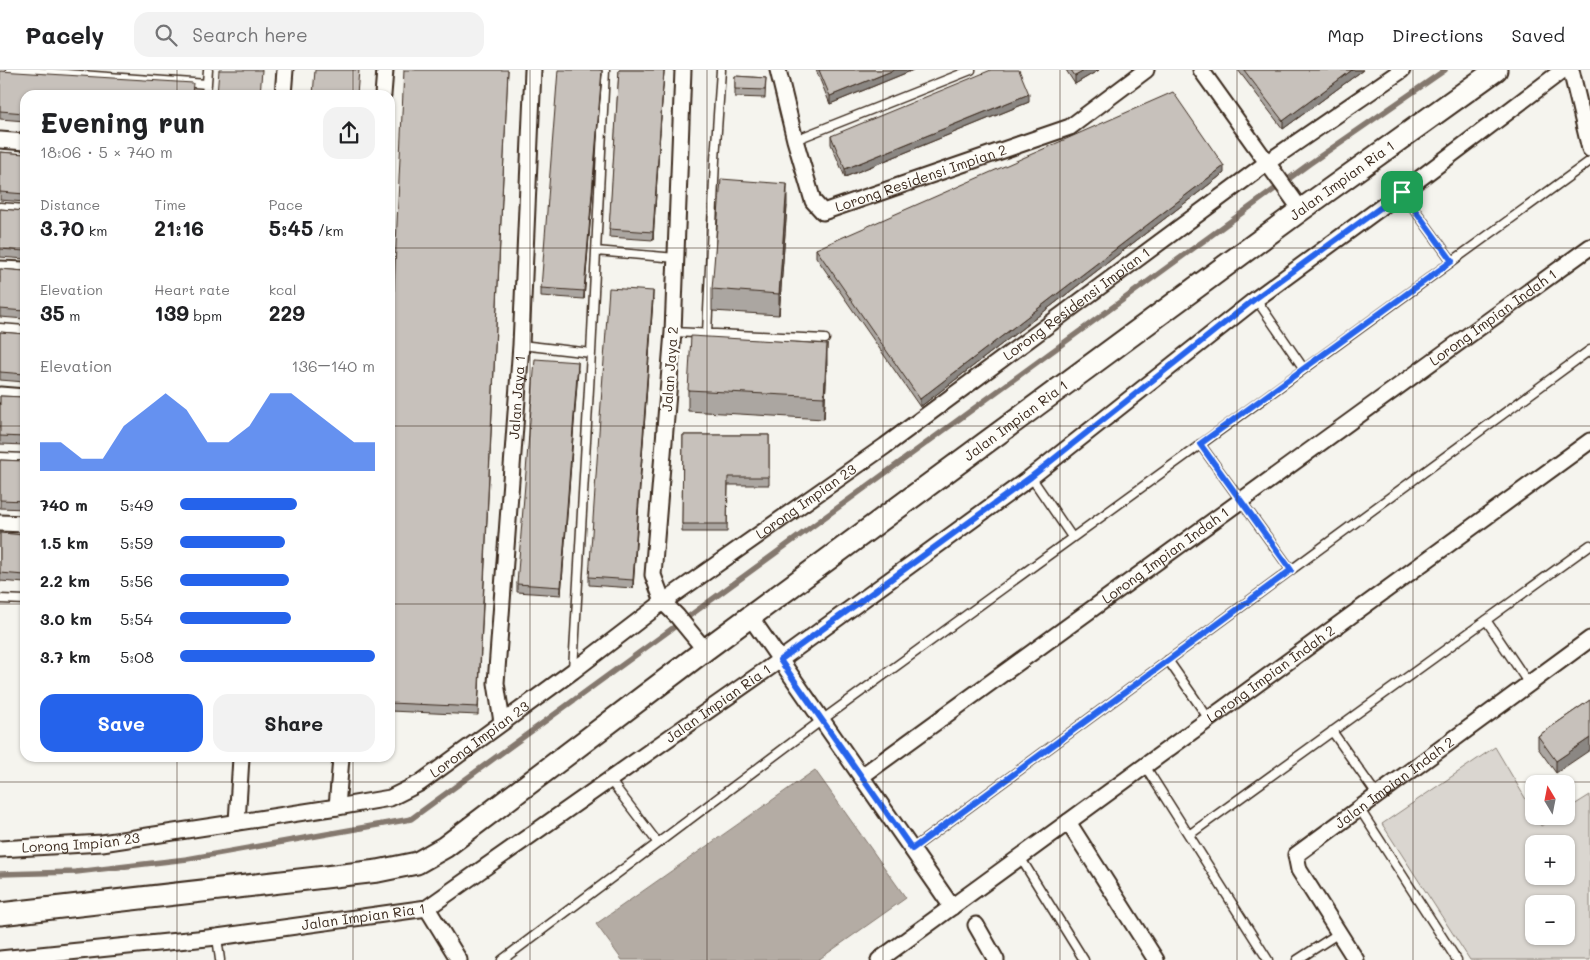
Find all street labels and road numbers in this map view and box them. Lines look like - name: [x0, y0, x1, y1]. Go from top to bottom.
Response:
- street label: Jalan Impian Ria 1: [1285, 136, 1398, 224]
- street label: Lorong Residensi Impian 2: [832, 140, 1009, 216]
- street label: Lorong Residensi Impian 1: [999, 243, 1154, 364]
- street label: Lorong Impian Indah 1: [1425, 264, 1560, 370]
- street label: Jalan Jaya 2: [657, 326, 682, 412]
- street label: Jalan Jaya 1: [504, 355, 529, 440]
- street label: Jalan Impian Ria 1: [960, 375, 1071, 465]
- street label: Lorong Impian 23: [752, 459, 860, 543]
- street label: Lorong Impian Indah 1: [1098, 503, 1232, 608]
- street label: Lorong Impian Indah 2: [1202, 620, 1338, 727]
- street label: Jalan Impian Ria 1: [661, 659, 774, 747]
- street label: Lorong Impian 23: [426, 696, 533, 782]
- street label: Jalan Impian Indah 2: [1331, 732, 1458, 833]
- street label: Lorong Impian 23: [21, 827, 141, 857]
- street label: Jalan Impian Ria 1: [300, 898, 427, 934]

